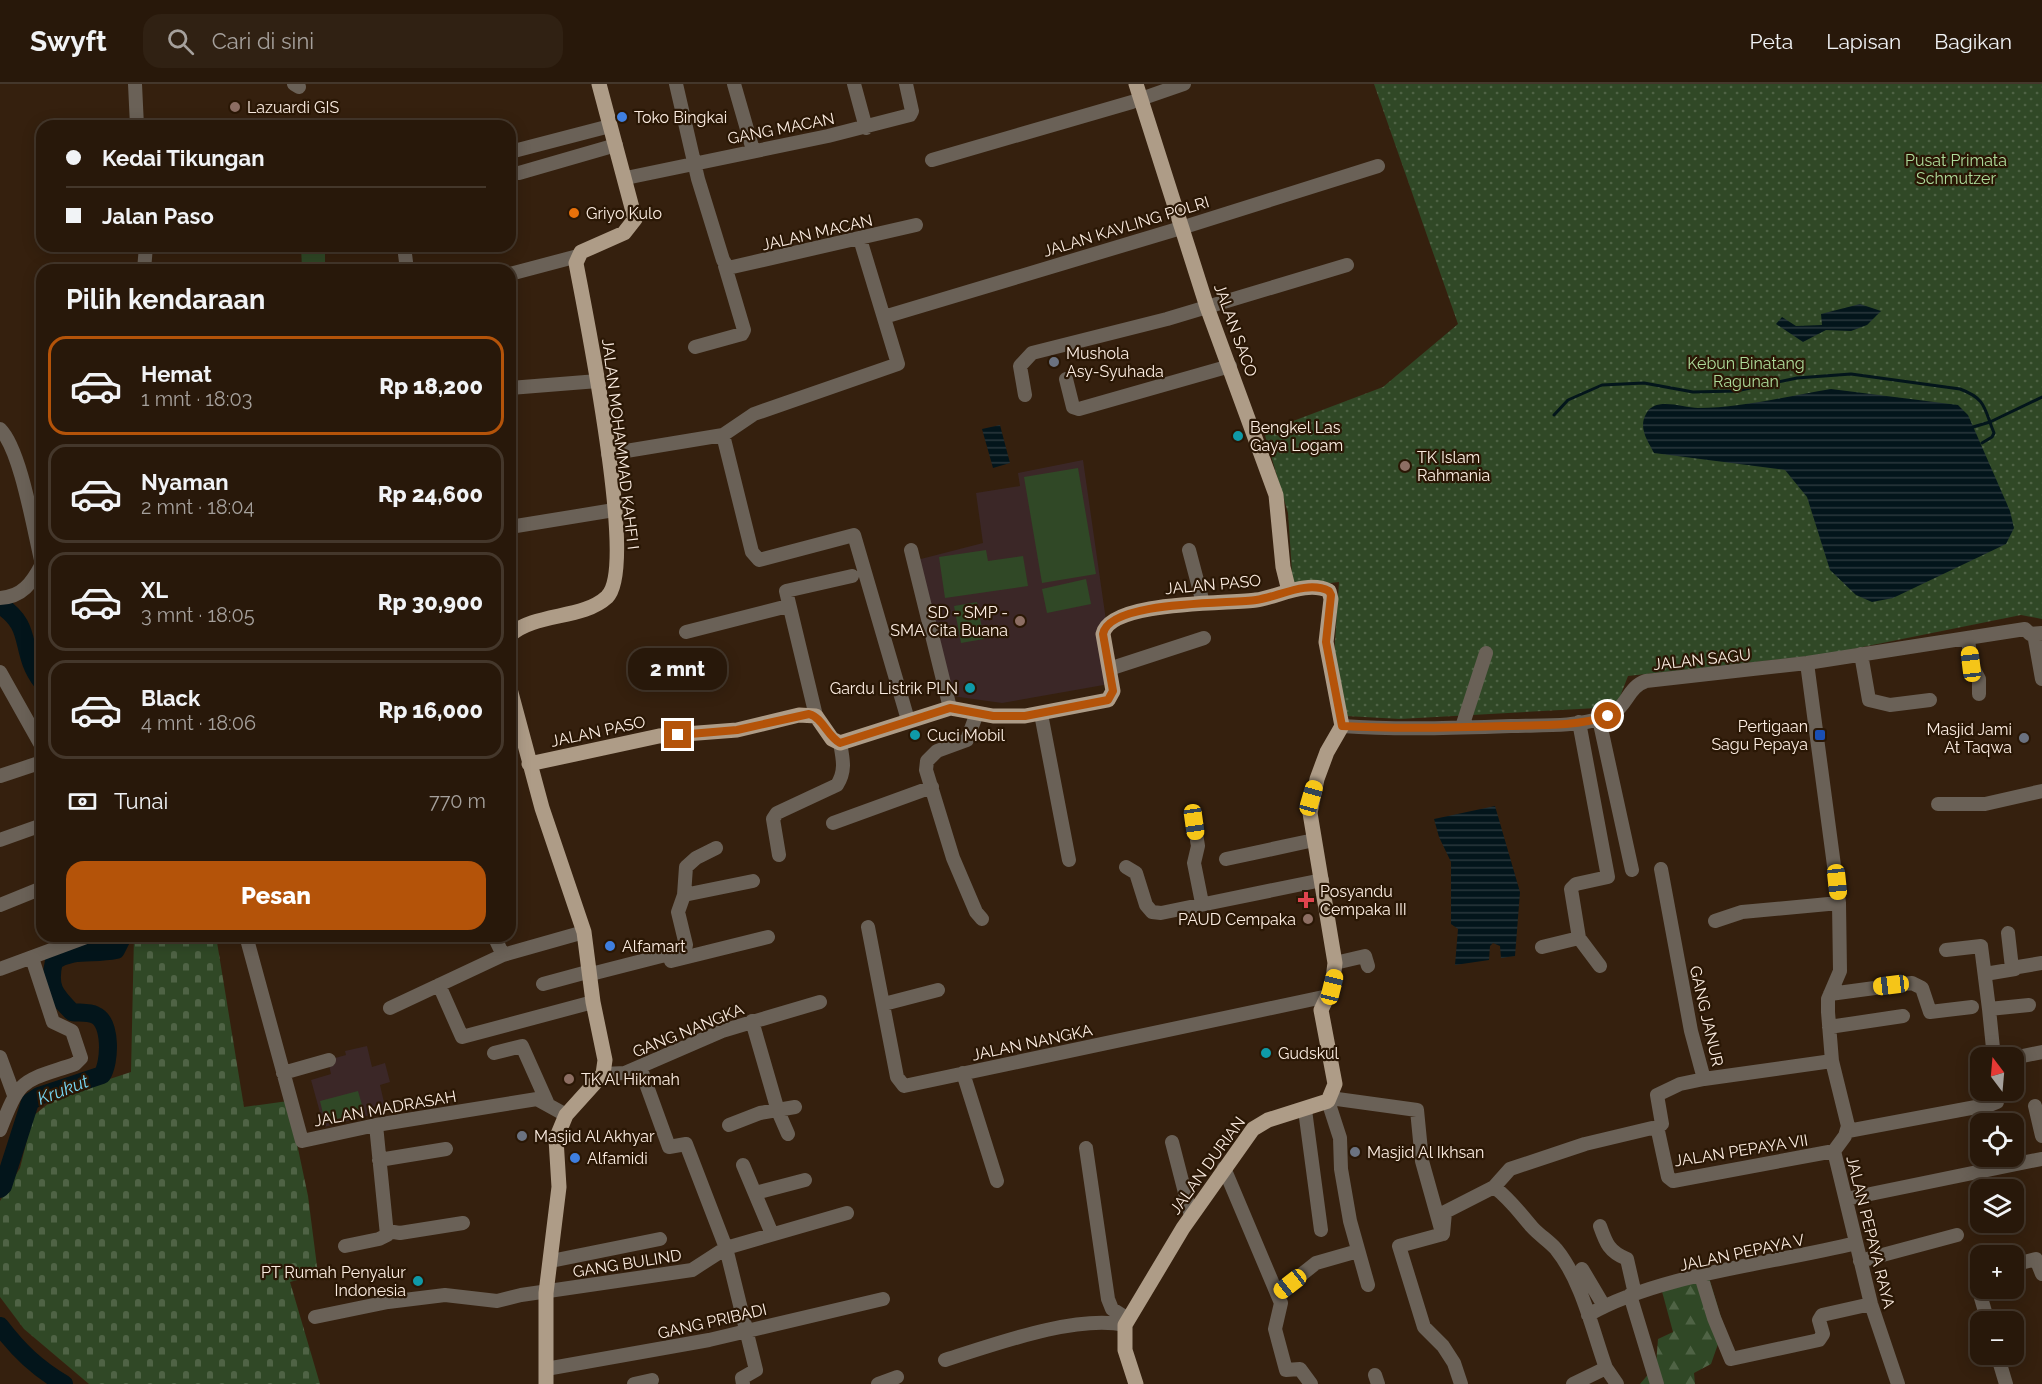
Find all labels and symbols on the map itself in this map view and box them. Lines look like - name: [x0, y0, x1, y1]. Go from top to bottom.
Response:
- place label: Lazuardi GIS: [247, 98, 339, 117]
- marker: Lazuardi GIS: [228, 100, 242, 114]
- place label: Toko Bingkai: [634, 108, 727, 127]
- street label: GANG MACAN: [726, 109, 836, 148]
- marker: Toko Bingkai: [615, 110, 629, 124]
- park label: Pusat Primata Schmutzer: [1905, 151, 2007, 188]
- street label: JALAN KAVLING POLRI: [1041, 192, 1212, 261]
- place label: Griyo Kulo: [586, 204, 662, 223]
- marker: Griyo Kulo: [567, 206, 581, 220]
- street label: JALAN MACAN: [760, 210, 874, 254]
- street label: JALAN SACO: [1210, 281, 1261, 379]
- street label: JALAN MOHAMMAD KAHFI I: [598, 338, 643, 551]
- place label: Mushola Asy-Syuhada: [1066, 344, 1164, 381]
- park label: Kebun Binatang Ragunan: [1687, 354, 1805, 391]
- marker: Mushola Asy-Syuhada: [1047, 355, 1061, 369]
- place label: Bengkel Las Gaya Logam: [1250, 418, 1343, 455]
- marker: Bengkel Las Gaya Logam: [1231, 429, 1245, 443]
- place label: TK Islam Rahmania: [1417, 448, 1490, 485]
- marker: TK Islam Rahmania: [1398, 459, 1412, 473]
- street label: JALAN PASO: [1164, 571, 1262, 598]
- place label: SD - SMP - SMA Cita Buana: [890, 603, 1008, 640]
- marker: SD - SMP - SMA Cita Buana: [1013, 614, 1027, 628]
- street label: JALAN SAGU: [1652, 645, 1752, 674]
- car: [1960, 645, 1982, 683]
- callout: 2 mnt: [628, 648, 728, 690]
- place label: Gardu Listrik PLN: [830, 679, 958, 698]
- marker: Gardu Listrik PLN: [963, 681, 977, 695]
- route start: [1594, 702, 1621, 729]
- street label: JALAN PASO: [549, 712, 647, 751]
- place label: Pertigaan Sagu Pepaya: [1711, 717, 1808, 754]
- place label: Masjid Jami At Taqwa: [1926, 720, 2012, 757]
- route end: [664, 721, 691, 748]
- place label: Cuci Mobil: [927, 726, 1006, 745]
- marker: Cuci Mobil: [908, 728, 922, 742]
- marker: Pertigaan Sagu Pepaya: [1813, 728, 1827, 742]
- marker: Masjid Jami At Taqwa: [2017, 731, 2031, 745]
- car: [1297, 778, 1325, 818]
- car: [1183, 803, 1205, 841]
- car: [1826, 863, 1848, 901]
- place label: Posyandu Cempaka III: [1320, 882, 1407, 919]
- marker: Posyandu Cempaka III: [1297, 891, 1315, 909]
- place label: PAUD Cempaka: [1178, 910, 1296, 929]
- marker: PAUD Cempaka: [1301, 912, 1315, 926]
- place label: Alfamart: [622, 937, 686, 956]
- marker: Alfamart: [603, 939, 617, 953]
- street label: GANG JANUR: [1686, 964, 1727, 1068]
- car: [1319, 967, 1345, 1007]
- car: [1872, 974, 1910, 996]
- street label: GANG NANGKA: [630, 999, 747, 1061]
- street label: JALAN NANGKA: [970, 1020, 1094, 1065]
- place label: Gudskul: [1278, 1044, 1340, 1063]
- marker: Gudskul: [1259, 1046, 1273, 1060]
- north arrow: [1970, 1047, 2024, 1101]
- water label: Krukut: [34, 1070, 92, 1109]
- place label: TK Al Hikmah: [581, 1070, 680, 1089]
- marker: TK Al Hikmah: [562, 1072, 576, 1086]
- street label: JALAN MADRASAH: [312, 1087, 458, 1130]
- street label: JALAN DURIAN: [1166, 1113, 1249, 1218]
- place label: Masjid Al Akhyar: [534, 1127, 655, 1146]
- marker: Masjid Al Akhyar: [515, 1129, 529, 1143]
- street label: JALAN PEPAYA VII: [1673, 1131, 1809, 1170]
- place label: Masjid Al Ikhsan: [1367, 1143, 1484, 1162]
- marker: Masjid Al Ikhsan: [1348, 1145, 1362, 1159]
- place label: Alfamidi: [587, 1149, 648, 1168]
- marker: Alfamidi: [568, 1151, 582, 1165]
- street label: JALAN PEPAYA RAYA: [1842, 1154, 1899, 1311]
- street label: JALAN PEPAYA V: [1678, 1230, 1806, 1275]
- street label: GANG BULIND: [571, 1246, 683, 1281]
- place label: PT Rumah Penyalur Indonesia: [261, 1263, 406, 1300]
- car: [1270, 1266, 1310, 1302]
- marker: PT Rumah Penyalur Indonesia: [411, 1274, 425, 1288]
- street label: GANG PRIBADI: [656, 1300, 768, 1343]

